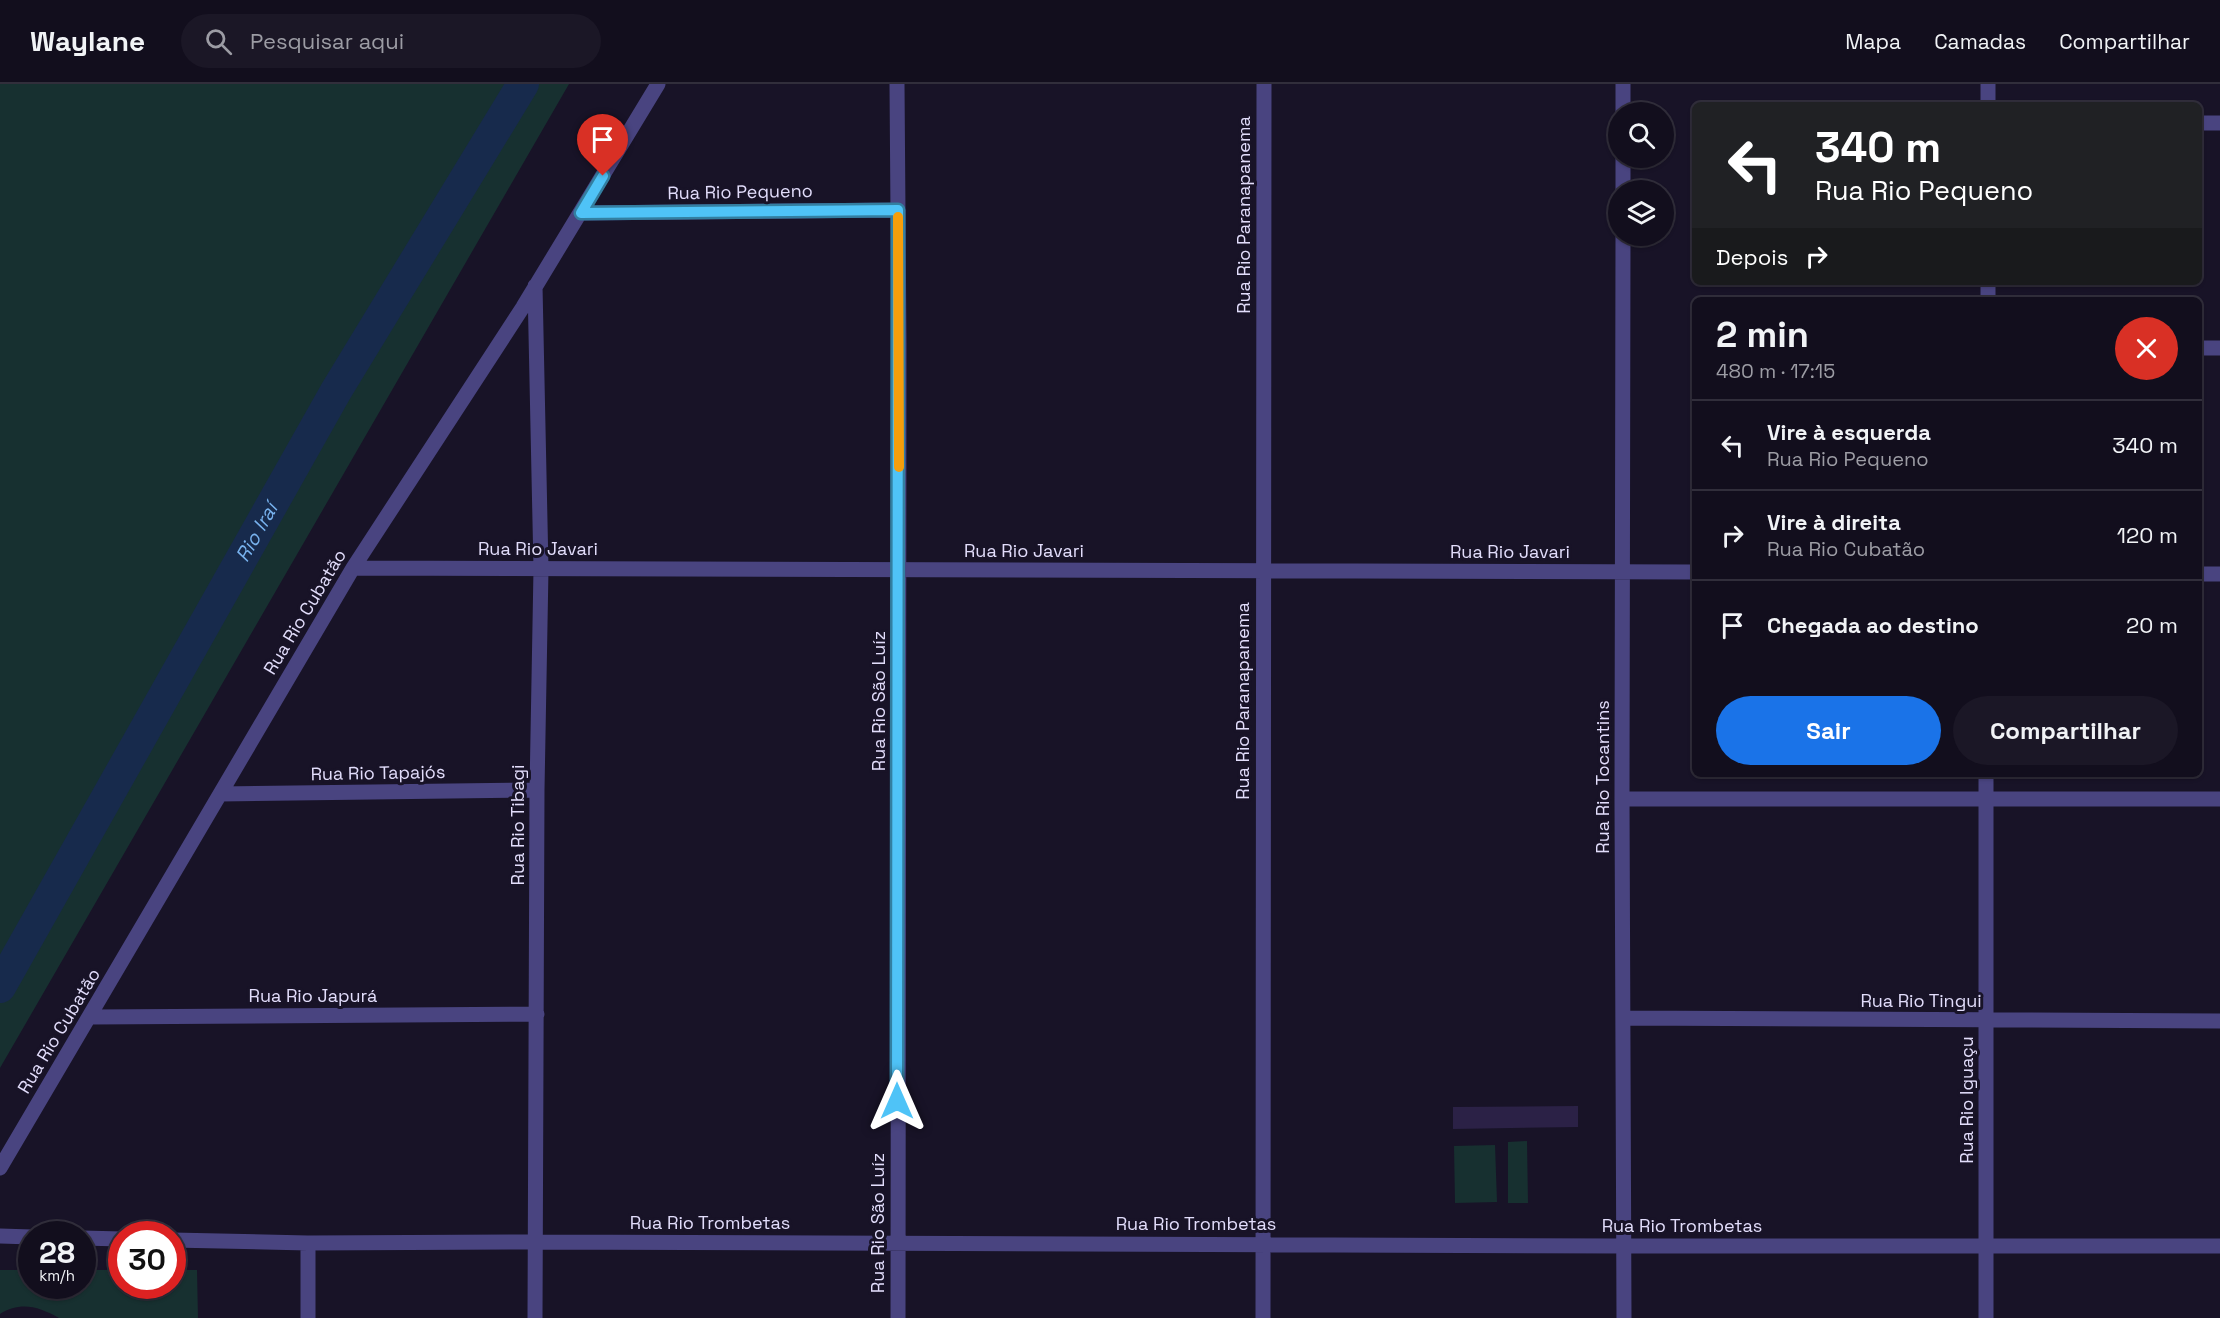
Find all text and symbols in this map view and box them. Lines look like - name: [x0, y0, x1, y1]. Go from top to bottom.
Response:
- search box: [181, 14, 601, 68]
- text: Waylane: [30, 23, 145, 59]
- icon: search: [202, 25, 235, 58]
- text: Pesquisar aqui: [250, 27, 404, 55]
- text: Mapa: [1845, 28, 1901, 55]
- text: Camadas: [1934, 28, 2026, 55]
- text: Compartilhar: [2059, 28, 2190, 55]
- map controls: [1608, 102, 1674, 246]
- button: search: [1608, 102, 1674, 168]
- pin: [577, 114, 628, 176]
- street label: Rua Rio Paranapanema: [1232, 116, 1255, 314]
- text: 340 m: [1815, 121, 1941, 174]
- icon: arrive: [586, 123, 619, 156]
- icon: left: [1716, 126, 1794, 204]
- text: Rua Rio Pequeno: [1815, 173, 2033, 208]
- street label: Rua Rio Pequeno: [667, 179, 813, 204]
- button: layers: [1608, 180, 1674, 246]
- icon: right: [1800, 240, 1833, 273]
- text: Depois: [1716, 243, 1788, 271]
- text: 2 min: [1716, 312, 1809, 358]
- button: close: [2115, 317, 2178, 380]
- text: 480 m · 17:15: [1716, 358, 1835, 384]
- text: Vire à esquerda: [1767, 418, 1931, 446]
- icon: left: [1716, 429, 1749, 462]
- text: 340 m: [2112, 431, 2178, 459]
- text: Rua Rio Pequeno: [1767, 446, 1929, 472]
- water label: Rio Iraí: [229, 495, 285, 566]
- text: Vire à direita: [1767, 508, 1901, 536]
- icon: right: [1716, 519, 1749, 552]
- text: 120 m: [2117, 521, 2178, 549]
- text: Rua Rio Cubatão: [1767, 536, 1925, 562]
- street label: Rua Rio Javari: [478, 537, 598, 560]
- street label: Rua Rio Javari: [964, 539, 1084, 562]
- street label: Rua Rio Javari: [1450, 540, 1570, 563]
- street label: Rua Rio Cubatão: [258, 545, 351, 679]
- street label: Rua Rio Paranapanema: [1231, 602, 1254, 800]
- icon: arrive: [1716, 609, 1749, 642]
- text: Chegada ao destino: [1767, 611, 1979, 639]
- text: 20 m: [2126, 611, 2178, 639]
- street label: Rua Rio São Luíz: [867, 631, 890, 771]
- button: Sair: [1716, 696, 1941, 765]
- button: Compartilhar: [1953, 696, 2178, 765]
- street label: Rua Rio Tocantins: [1591, 700, 1614, 854]
- street label: Rua Rio Tapajós: [310, 760, 446, 785]
- street label: Rua Rio Tibagi: [506, 765, 529, 885]
- street label: Rua Rio Cubatão: [12, 964, 105, 1098]
- street label: Rua Rio Japurá: [249, 984, 377, 1007]
- street label: Rua Rio Tingui: [1860, 989, 1982, 1012]
- street label: Rua Rio Iguaçu: [1955, 1036, 1978, 1164]
- position arrow: [865, 1069, 929, 1133]
- street label: Rua Rio São Luíz: [866, 1153, 889, 1293]
- street label: Rua Rio Trombetas: [630, 1211, 790, 1234]
- street label: Rua Rio Trombetas: [1116, 1212, 1276, 1235]
- street label: Rua Rio Trombetas: [1602, 1214, 1762, 1237]
- speed limit sign: 30: [108, 1221, 186, 1299]
- text: 28: [39, 1233, 75, 1272]
- text: km/h: [39, 1266, 75, 1285]

